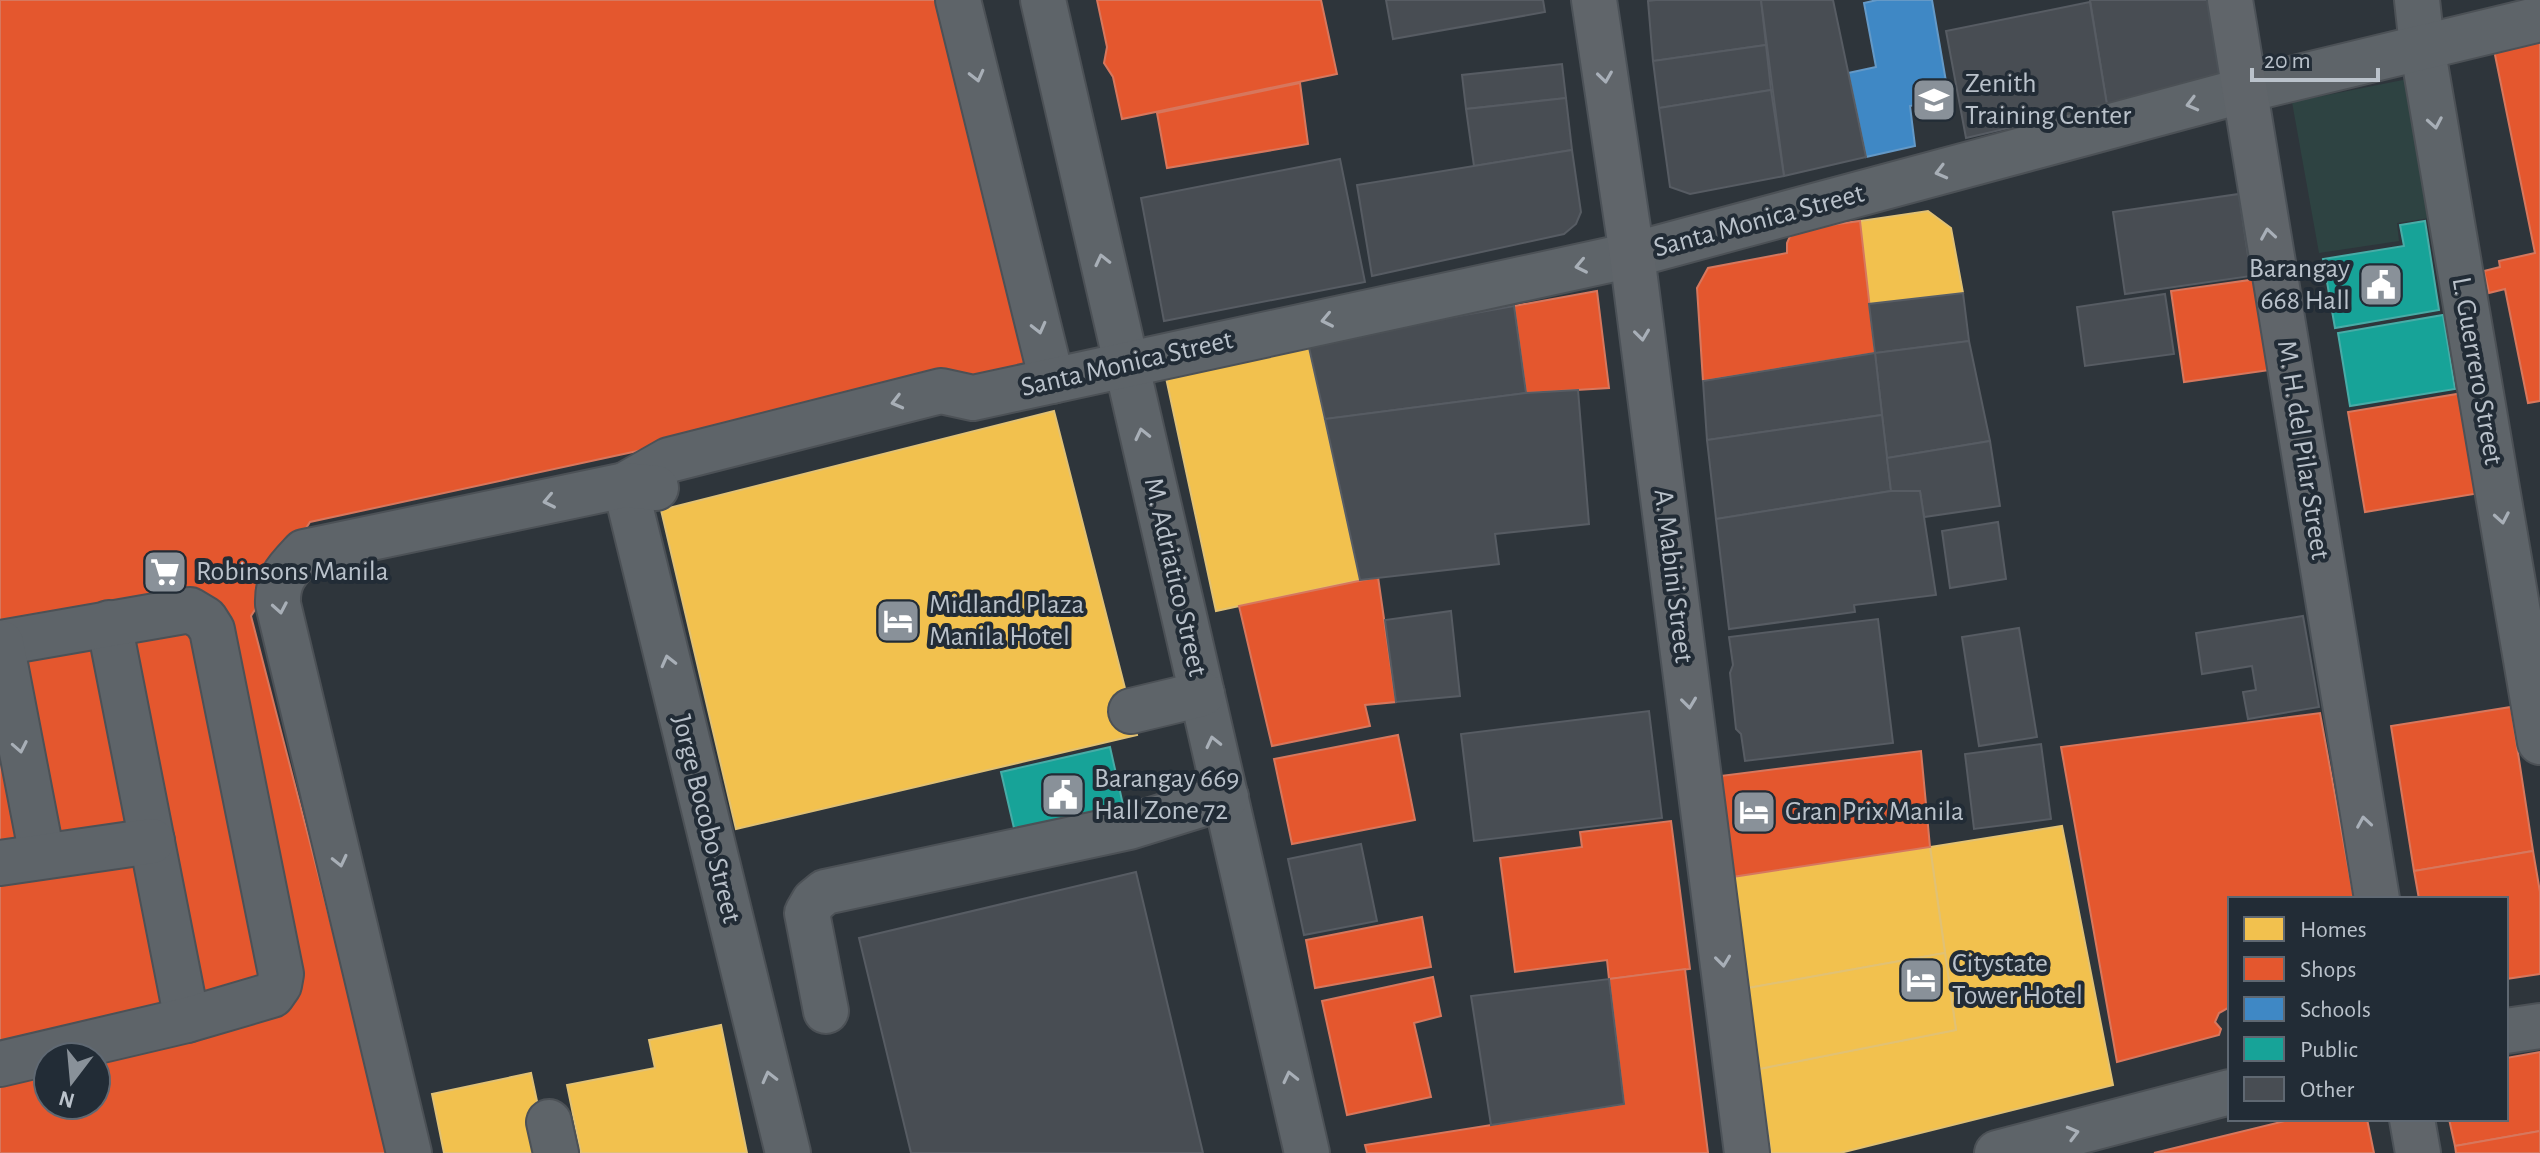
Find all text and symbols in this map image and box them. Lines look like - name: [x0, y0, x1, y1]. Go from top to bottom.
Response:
- scale bar: [2252, 32, 2378, 82]
- text: 20 m: [2264, 49, 2311, 73]
- one-way arrow: [968, 68, 985, 82]
- one-way arrow: [1596, 70, 1613, 84]
- place label: Zenith Training Center: [1965, 70, 2131, 130]
- school or university icon: Zenith Training Center: [1910, 76, 1958, 124]
- one-way arrow: [2186, 95, 2200, 111]
- one-way arrow: [2426, 117, 2443, 130]
- one-way arrow: [1935, 162, 1949, 179]
- street label: Santa Monica Street: [1651, 179, 1867, 263]
- one-way arrow: [2261, 227, 2278, 241]
- one-way arrow: [1094, 254, 1111, 268]
- place label: Barangay 668 Hall: [2249, 255, 2350, 315]
- one-way arrow: [1575, 257, 1589, 274]
- public building icon: Barangay 668 Hall: [2357, 261, 2405, 309]
- street label: L. Guerrero Street: [2447, 275, 2507, 467]
- one-way arrow: [1320, 311, 1334, 328]
- one-way arrow: [1030, 321, 1047, 335]
- street label: Santa Monica Street: [1018, 326, 1236, 402]
- one-way arrow: [1633, 328, 1650, 341]
- street label: M. H. del Pilar Street: [2272, 338, 2334, 562]
- one-way arrow: [891, 392, 904, 409]
- one-way arrow: [1134, 427, 1151, 441]
- street label: M. Adriatico Street: [1139, 475, 1211, 679]
- street label: A. Mabini Street: [1648, 488, 1698, 665]
- one-way arrow: [543, 492, 556, 509]
- one-way arrow: [2493, 511, 2510, 525]
- supermarket icon: Robinsons Manila: [141, 548, 189, 596]
- place label: Robinsons Manila: [196, 558, 389, 586]
- place label: Midland Plaza Manila Hotel: [929, 591, 1084, 651]
- hotel icon: Midland Plaza Manila Hotel: [874, 597, 922, 645]
- one-way arrow: [271, 602, 288, 615]
- one-way arrow: [660, 655, 677, 669]
- one-way arrow: [1681, 697, 1698, 710]
- street label: Jorge Bocobo Street: [667, 712, 745, 926]
- one-way arrow: [1205, 735, 1222, 749]
- one-way arrow: [11, 740, 28, 754]
- place label: Barangay 669 Hall Zone 72: [1094, 765, 1239, 825]
- public building icon: Barangay 669 Hall Zone 72: [1039, 771, 1087, 819]
- hotel icon: Gran Prix Manila: [1730, 788, 1778, 836]
- place label: Gran Prix Manila: [1785, 798, 1964, 826]
- one-way arrow: [2356, 815, 2373, 829]
- one-way arrow: [330, 854, 347, 868]
- legend: [2228, 897, 2508, 1121]
- text: Homes: [2300, 918, 2367, 942]
- place label: Citystate Tower Hotel: [1952, 950, 2083, 1010]
- one-way arrow: [1714, 955, 1731, 968]
- hotel icon: Citystate Tower Hotel: [1897, 956, 1945, 1004]
- text: Shops: [2300, 958, 2356, 982]
- text: Schools: [2300, 998, 2371, 1022]
- text: Public: [2300, 1038, 2358, 1062]
- north arrow: [32, 1041, 112, 1121]
- one-way arrow: [762, 1071, 779, 1085]
- one-way arrow: [1282, 1071, 1299, 1084]
- text: Other: [2300, 1078, 2354, 1102]
- text: N: [56, 1087, 77, 1112]
- one-way arrow: [2065, 1126, 2079, 1143]

